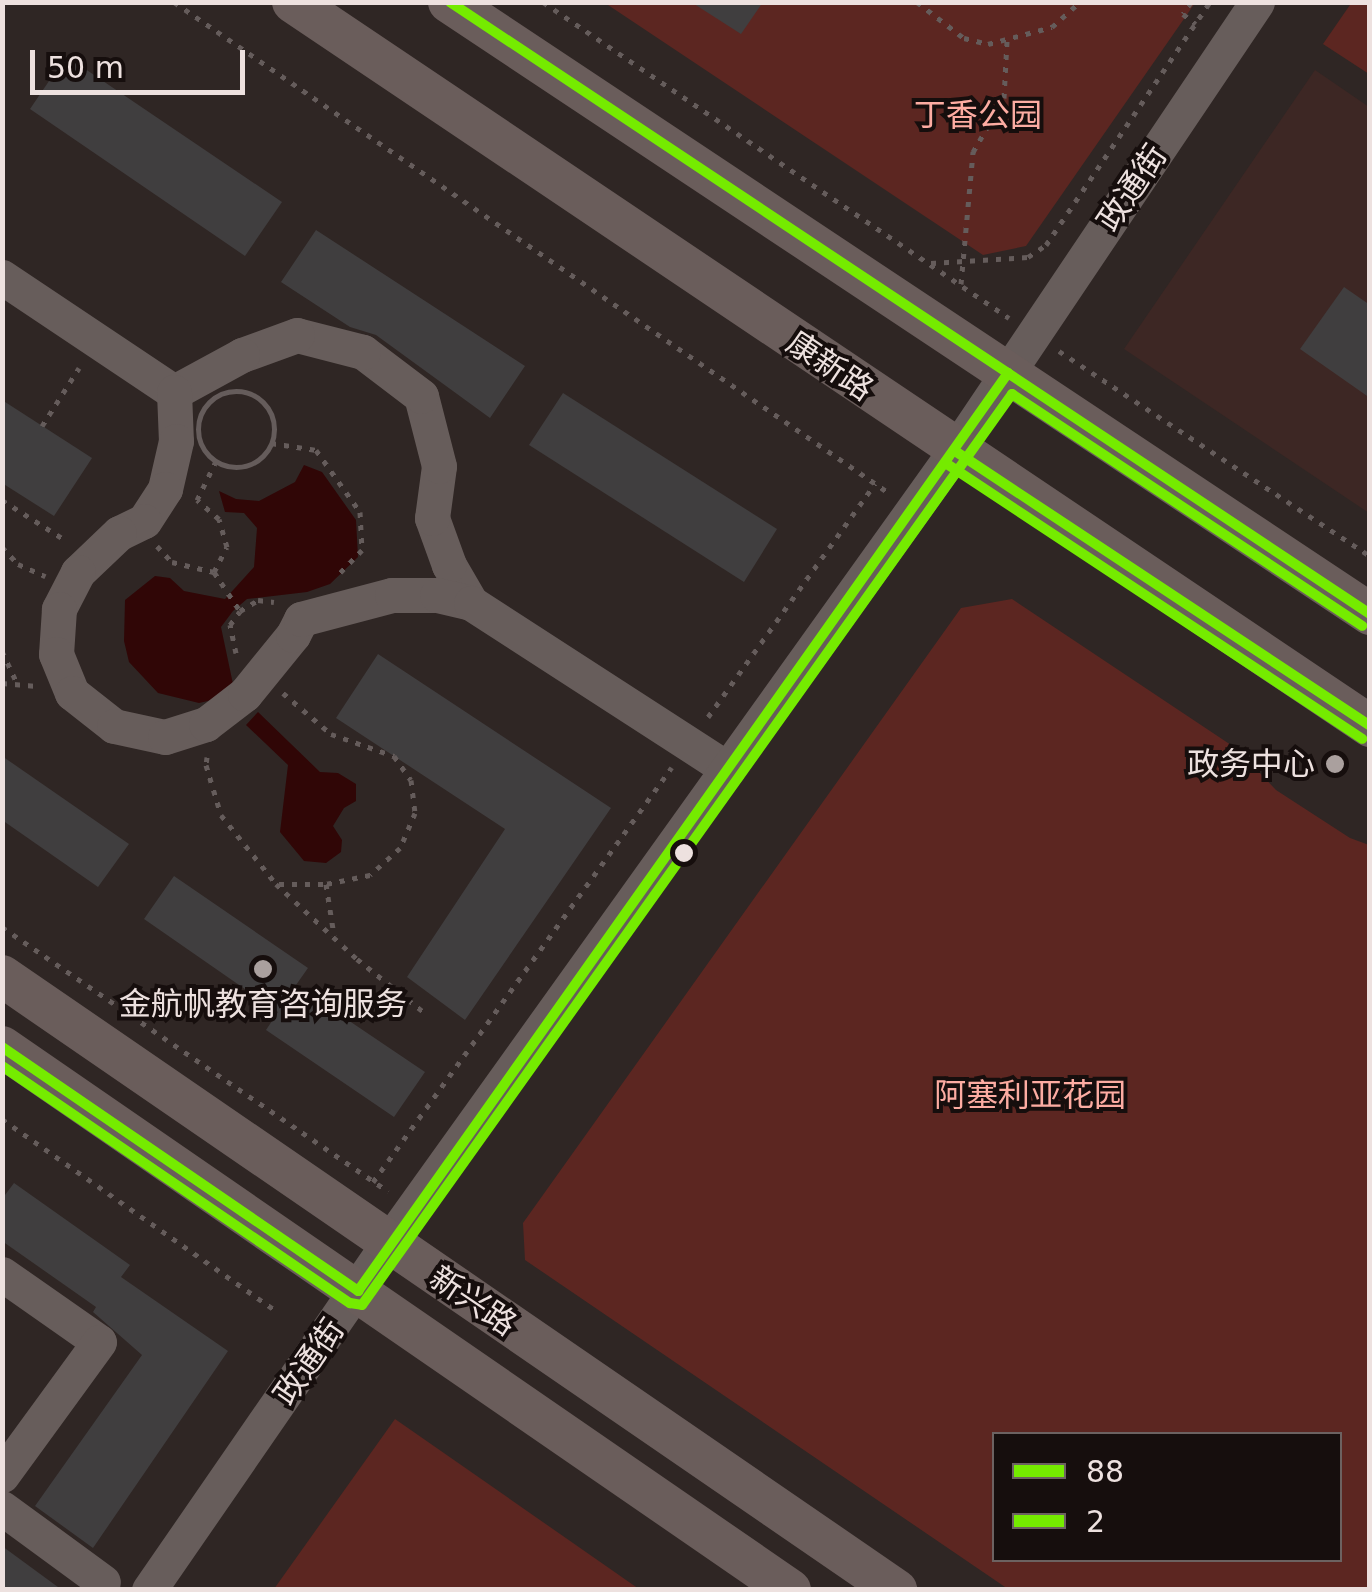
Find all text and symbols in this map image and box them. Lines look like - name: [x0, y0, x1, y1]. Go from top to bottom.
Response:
- scale bar: [35, 30, 250, 92]
- text: 50 m: [47, 50, 124, 85]
- park label: 丁香公园: [914, 96, 1042, 134]
- street label: 政通街: [1089, 137, 1175, 239]
- street label: 康新路: [779, 323, 881, 409]
- place label: 政务中心: [1187, 745, 1315, 783]
- marker: 政务中心: [1324, 753, 1346, 775]
- unlabelled marker: [674, 843, 694, 863]
- marker: 金航帆教育咨询服务: [252, 958, 274, 980]
- place label: 金航帆教育咨询服务: [119, 985, 407, 1023]
- park label: 阿塞利亚花园: [934, 1076, 1126, 1114]
- street label: 新兴路: [422, 1258, 524, 1344]
- street label: 政通街: [266, 1312, 352, 1412]
- legend: [992, 1432, 1342, 1562]
- text: 88: [1086, 1454, 1124, 1489]
- text: 2: [1086, 1504, 1105, 1539]

